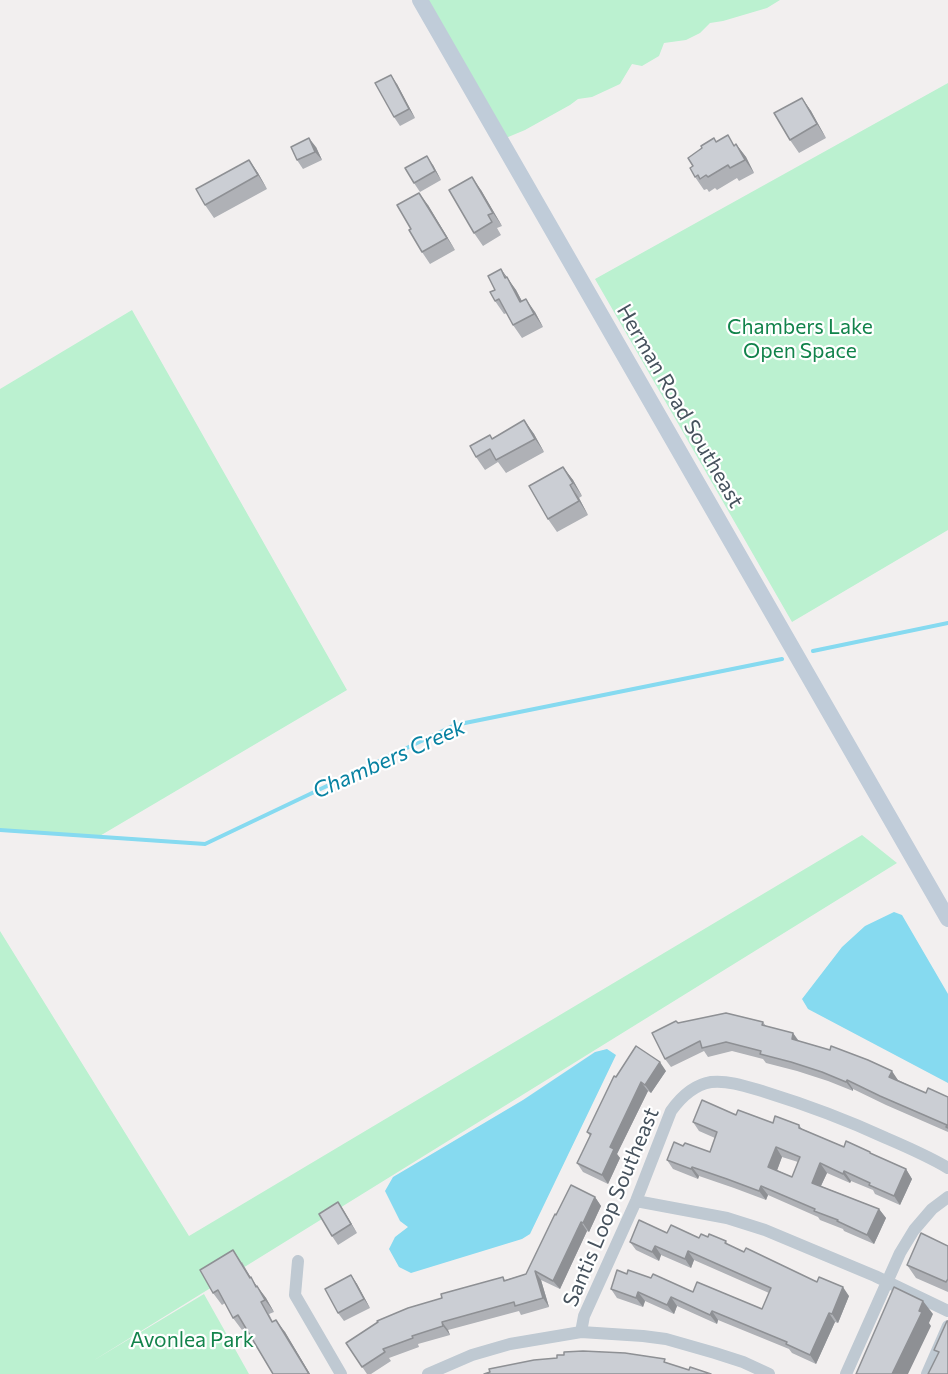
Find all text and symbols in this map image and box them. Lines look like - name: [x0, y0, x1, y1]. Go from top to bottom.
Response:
- street label: Herman Road Southeast: [611, 300, 749, 512]
- park label: Chambers Lake Open Space: [727, 314, 873, 364]
- water label: Chambers Creek: [309, 714, 469, 804]
- street label: Santis Loop Southeast: [558, 1104, 664, 1310]
- park label: Avonlea Park: [130, 1327, 254, 1353]

